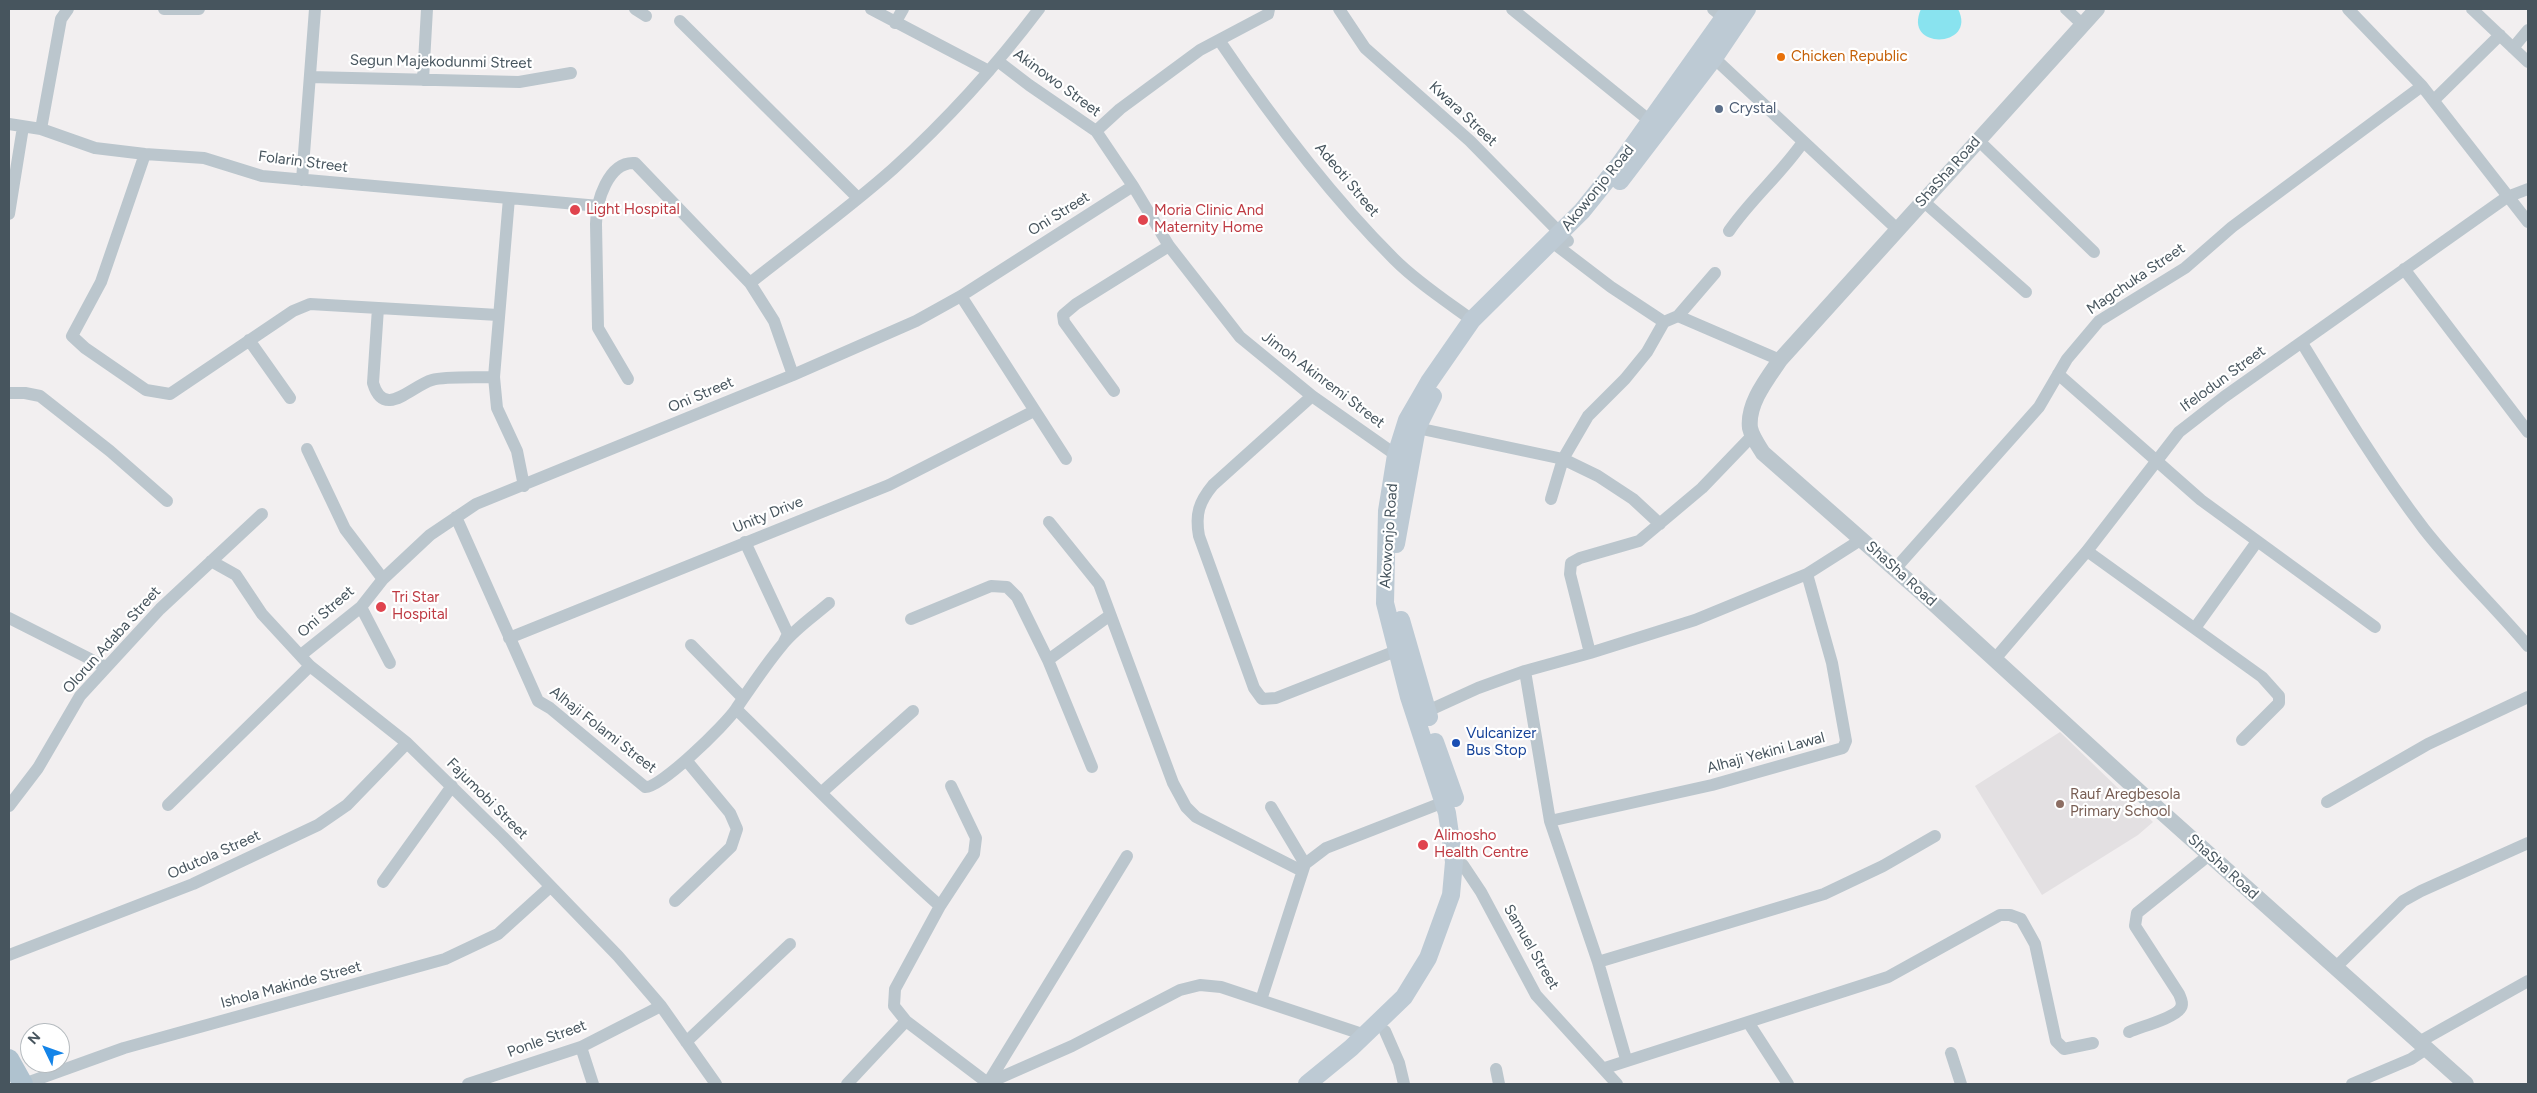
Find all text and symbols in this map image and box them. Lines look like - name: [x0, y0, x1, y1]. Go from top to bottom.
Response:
- street label: Akinowo Street: [1010, 45, 1104, 121]
- place label: Chicken Republic: [1791, 48, 1908, 66]
- street label: Segun Majekodunmi Street: [350, 51, 532, 73]
- marker: Chicken Republic: [1775, 51, 1787, 63]
- street label: Kwara Street: [1425, 78, 1501, 150]
- place label: Crystal: [1729, 100, 1776, 118]
- marker: Crystal: [1713, 103, 1725, 115]
- street label: ShaSha Road: [1912, 133, 1984, 211]
- street label: Adeoti Street: [1311, 140, 1383, 220]
- street label: Akowonjo Road: [1558, 141, 1638, 235]
- street label: Folarin Street: [257, 148, 349, 176]
- street label: Oni Street: [1025, 188, 1093, 240]
- place label: Light Hospital: [586, 201, 680, 219]
- place label: Moria Clinic And Maternity Home: [1154, 202, 1264, 237]
- marker: Light Hospital: [568, 203, 582, 217]
- marker: Moria Clinic And Maternity Home: [1136, 213, 1150, 227]
- street label: Magchuka Street: [2084, 240, 2188, 318]
- street label: Jimoh Akinremi Street: [1258, 328, 1388, 432]
- street label: Ifelodun Street: [2177, 342, 2269, 416]
- street label: Oni Street: [666, 373, 736, 417]
- street label: Akowonjo Road: [1376, 483, 1402, 589]
- street label: Unity Drive: [730, 493, 806, 537]
- street label: ShaSha Road: [1862, 538, 1940, 610]
- street label: Olorun Adaba Street: [59, 583, 165, 697]
- street label: Oni Street: [294, 583, 358, 641]
- place label: Tri Star Hospital: [392, 589, 448, 624]
- marker: Tri Star Hospital: [374, 600, 388, 614]
- street label: Alhaji Folami Street: [546, 683, 660, 777]
- place label: Vulcanizer Bus Stop: [1466, 725, 1536, 760]
- street label: Alhaji Yekini Lawal: [1705, 729, 1827, 777]
- marker: Vulcanizer Bus Stop: [1450, 737, 1462, 749]
- street label: Fajumobi Street: [443, 755, 531, 843]
- place label: Rauf Aregbesola Primary School: [2070, 786, 2180, 821]
- marker: Rauf Aregbesola Primary School: [2054, 798, 2066, 810]
- street label: Odutola Street: [165, 826, 263, 884]
- place label: Alimosho Health Centre: [1434, 827, 1528, 862]
- street label: ShaSha Road: [2184, 831, 2262, 903]
- marker: Alimosho Health Centre: [1416, 838, 1430, 852]
- street label: Samuel Street: [1499, 901, 1563, 993]
- street label: Ishola Makinde Street: [219, 958, 363, 1012]
- street label: Ponle Street: [505, 1016, 589, 1062]
- north arrow: [20, 1023, 70, 1073]
- text: N: [24, 1029, 44, 1048]

